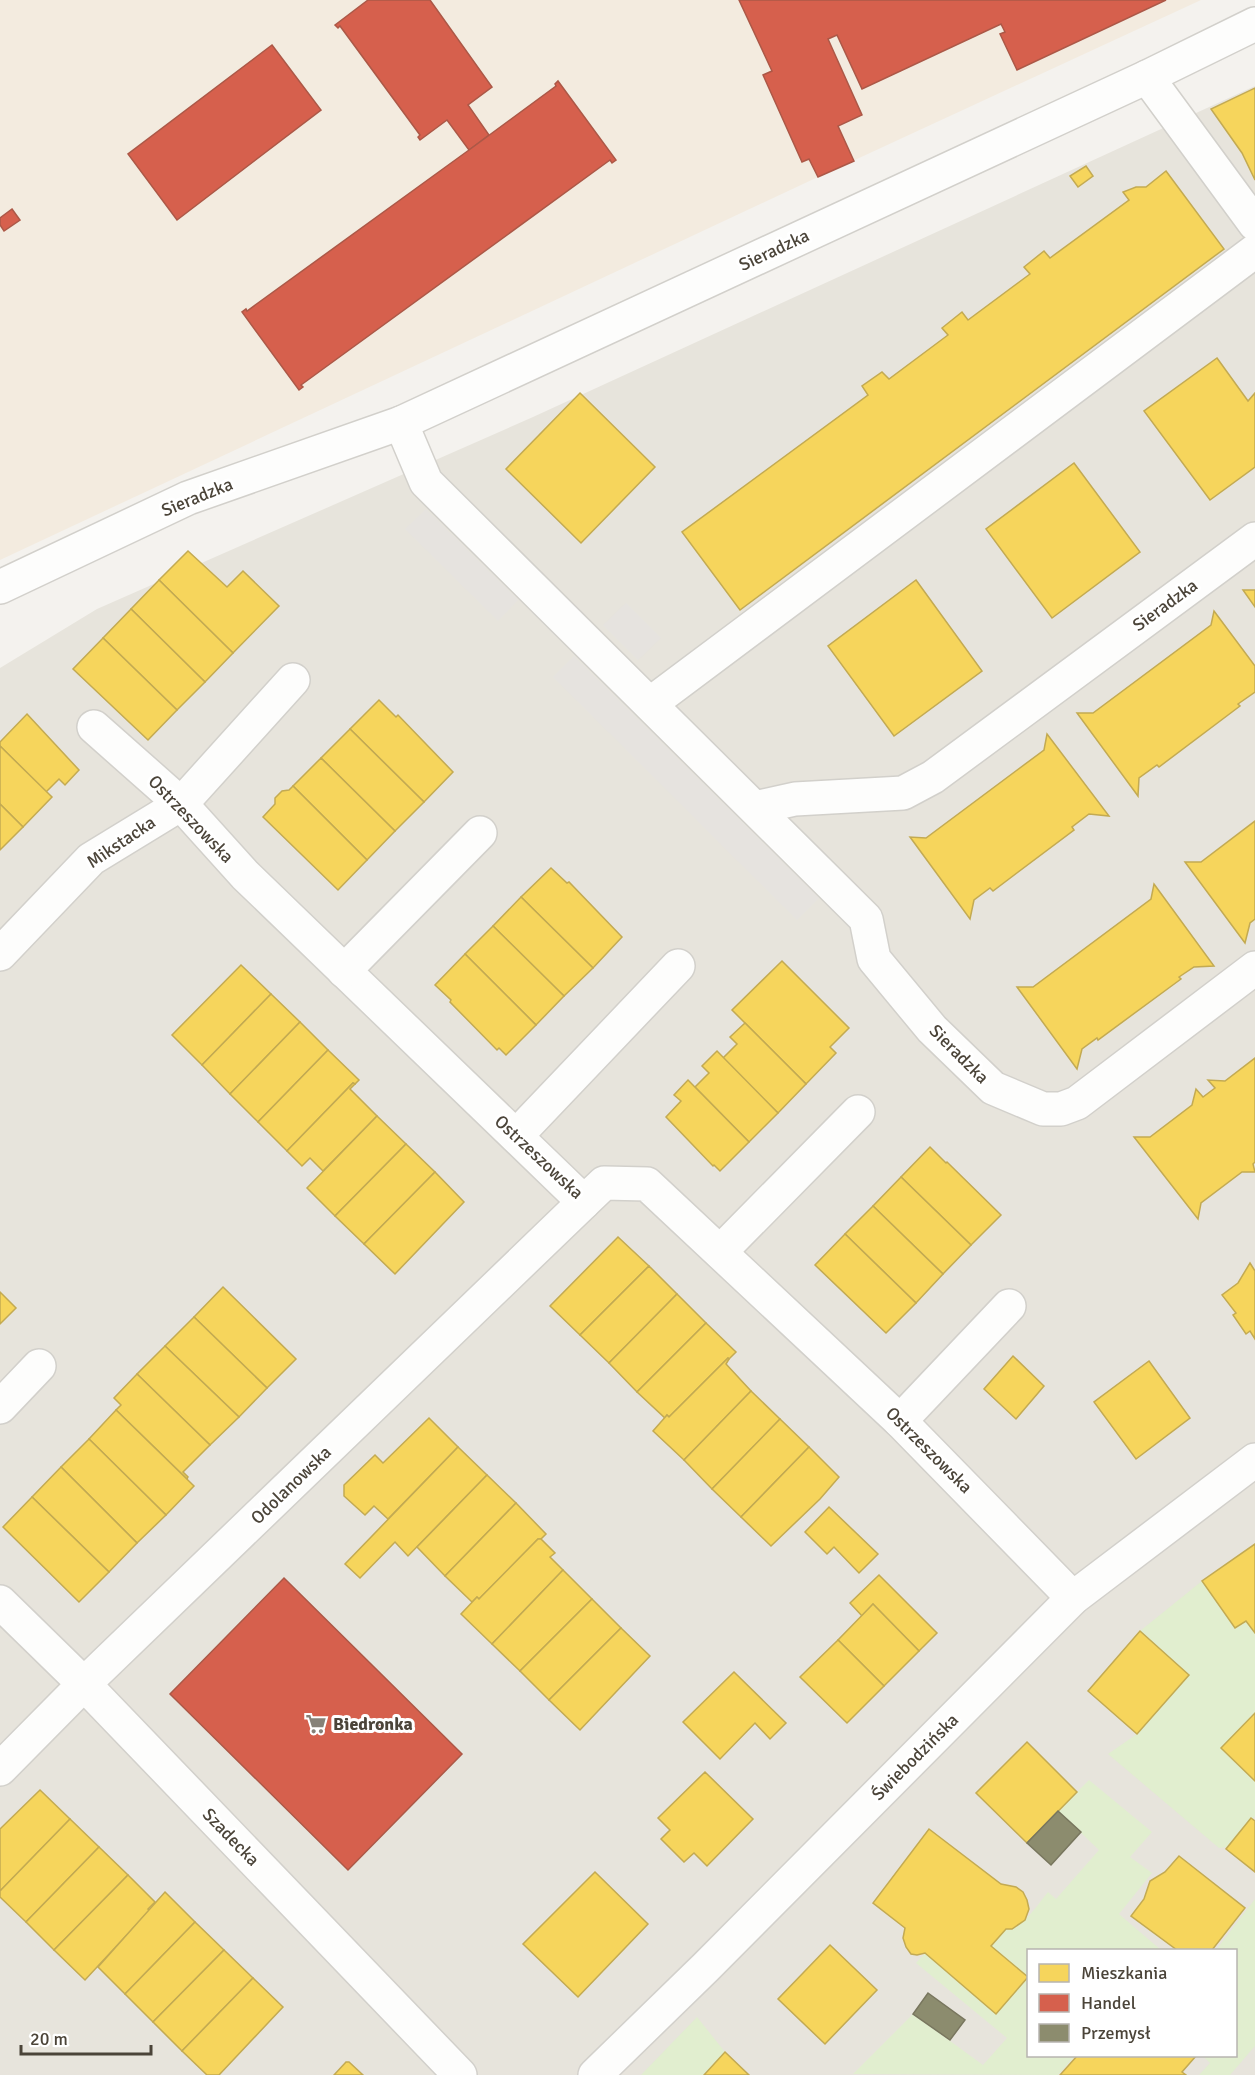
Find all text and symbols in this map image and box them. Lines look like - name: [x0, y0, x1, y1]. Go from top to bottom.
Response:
- street label: Sieradzka: [735, 224, 813, 276]
- street label: Sieradzka: [158, 473, 236, 521]
- street label: Sieradzka: [1128, 574, 1202, 636]
- street label: Ostrzeszowska: [144, 771, 238, 867]
- street label: Mikstacka: [82, 811, 160, 873]
- street label: Sieradzka: [925, 1020, 993, 1088]
- street label: Ostrzeszowska: [490, 1110, 588, 1204]
- street label: Ostrzeszowska: [881, 1402, 977, 1498]
- street label: Odolanowska: [246, 1441, 336, 1529]
- street label: Świebodzińska: [867, 1709, 963, 1805]
- supermarket icon: Biedronka: [304, 1712, 328, 1736]
- place label: Biedronka: [333, 1713, 413, 1735]
- street label: Szadecka: [198, 1803, 264, 1871]
- legend: [1027, 1949, 1237, 2057]
- text: Mieszkania: [1081, 1962, 1167, 1984]
- text: Handel: [1081, 1992, 1136, 2014]
- scale bar: [21, 2018, 152, 2056]
- text: Przemysł: [1081, 2022, 1151, 2044]
- text: 20 m: [30, 2028, 68, 2050]

